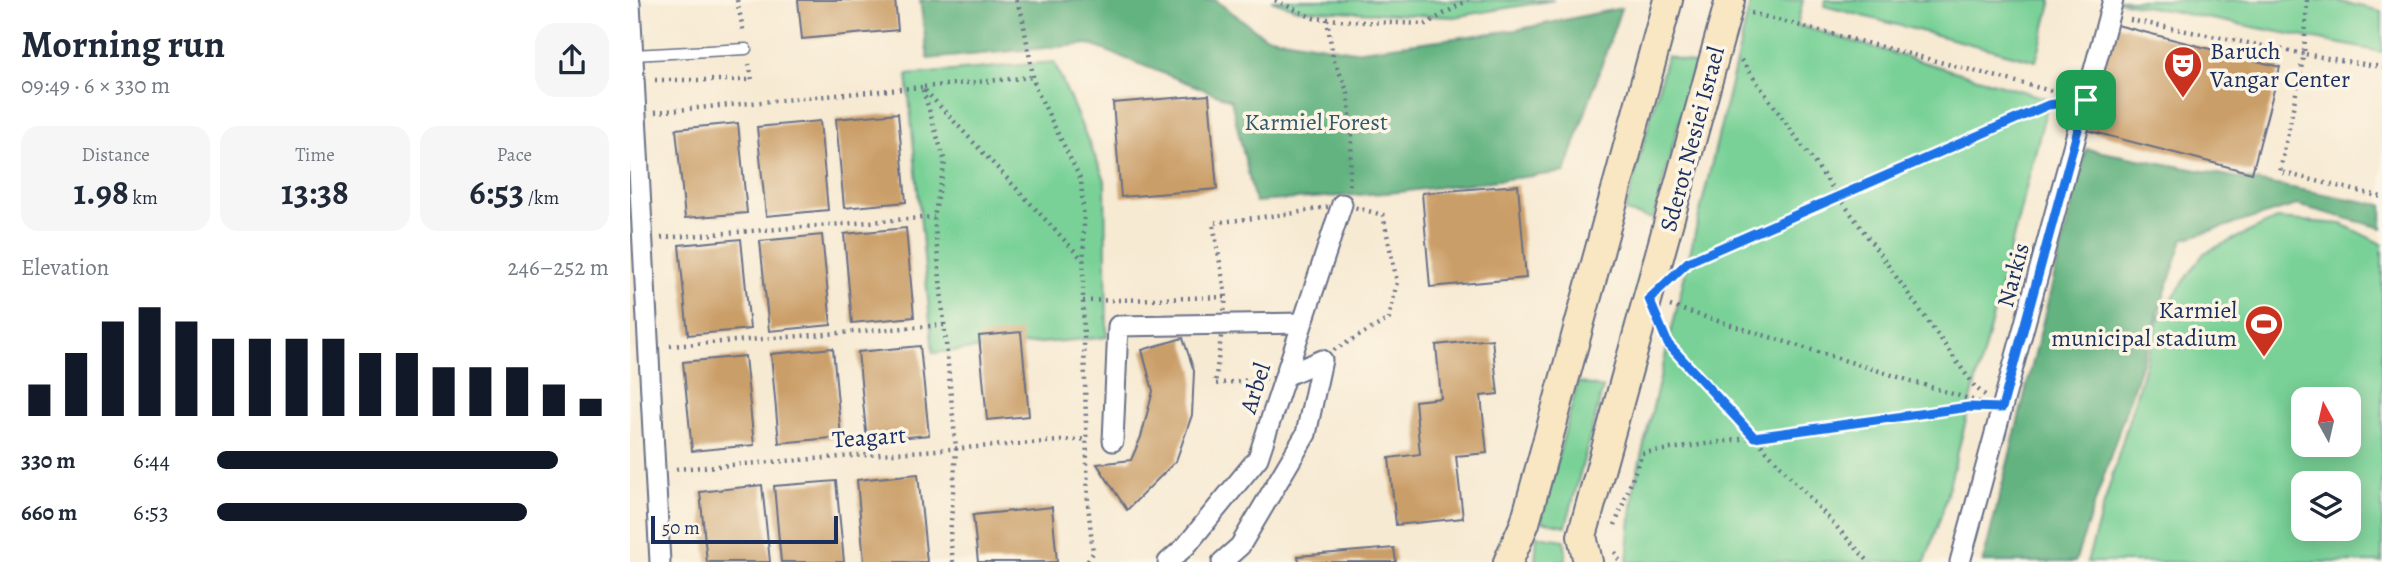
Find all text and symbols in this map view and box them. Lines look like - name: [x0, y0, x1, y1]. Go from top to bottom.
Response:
- text: Morning run: [21, 18, 225, 70]
- button: share: [535, 23, 609, 97]
- place label: Baruch Vangar Center: [2209, 35, 2350, 95]
- street label: Sderot Nesiei Israel: [1652, 43, 1732, 235]
- theatre icon: Baruch Vangar Center: [2162, 44, 2204, 99]
- text: 09:49 · 6 × 330 m: [21, 70, 170, 101]
- pin: [2056, 70, 2116, 130]
- icon: arrive: [2067, 81, 2105, 119]
- park label: Karmiel Forest: [1244, 106, 1388, 138]
- text: Distance: [82, 142, 150, 168]
- text: Time: [295, 142, 335, 168]
- text: Pace: [497, 142, 532, 168]
- text: 1.98: [74, 168, 129, 216]
- text: 13:38: [281, 168, 349, 216]
- text: 6:53: [469, 168, 524, 216]
- text: km: [129, 185, 158, 211]
- text: /km: [524, 185, 559, 211]
- street label: Narkis: [1989, 239, 2037, 311]
- text: Elevation: [21, 252, 109, 283]
- text: 246–252 m: [508, 252, 609, 283]
- place label: Karmiel municipal stadium: [2051, 294, 2237, 354]
- sports icon: Karmiel municipal stadium: [2243, 303, 2285, 358]
- street label: Arbel: [1232, 358, 1278, 418]
- north arrow: [2291, 387, 2361, 457]
- map controls: [2291, 387, 2361, 541]
- street label: Teagart: [831, 418, 907, 456]
- text: 330 m: [21, 445, 76, 476]
- text: 6:44: [133, 445, 170, 476]
- button: layers: [2291, 471, 2361, 541]
- text: 660 m: [21, 497, 77, 528]
- text: 6:53: [133, 497, 169, 528]
- scale bar: [651, 513, 838, 545]
- text: 50 m: [662, 515, 700, 541]

